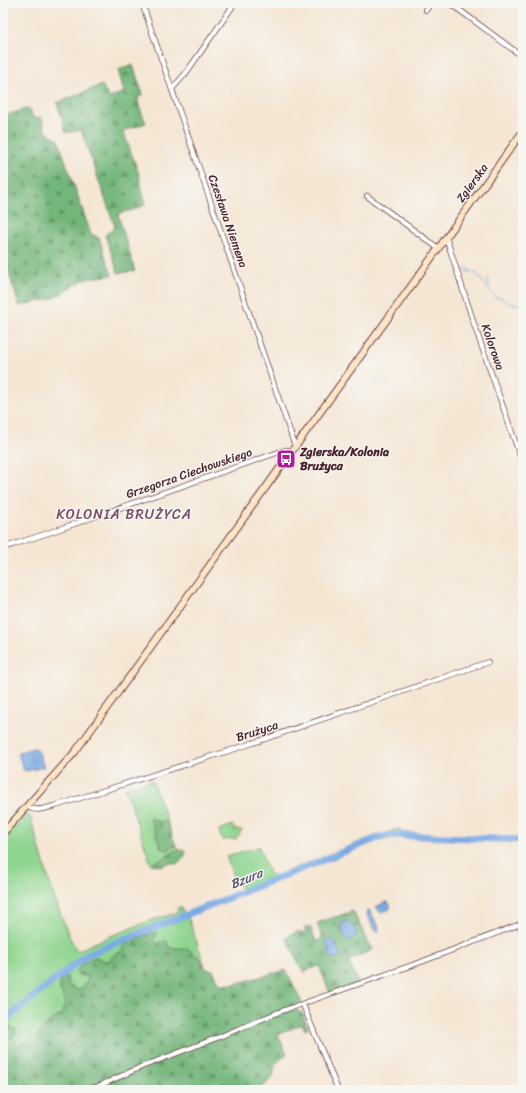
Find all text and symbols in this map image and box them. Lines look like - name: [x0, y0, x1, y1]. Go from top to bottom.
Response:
- street label: Zgierska: [450, 159, 494, 207]
- street label: Czesława Niemena: [202, 171, 254, 271]
- street label: Kolorowa: [475, 321, 511, 373]
- street label: Grzegorza Ciechowskiego: [123, 441, 255, 505]
- place label: Zgierska/Kolonia Brużyca: [299, 441, 389, 477]
- bus stop icon: Zgierska/Kolonia Brużyca: [275, 448, 297, 470]
- district label: KOLONIA BRUŻYCA: [56, 502, 192, 527]
- street label: Brużyca: [233, 714, 282, 748]
- water label: Bzura: [226, 861, 267, 895]

